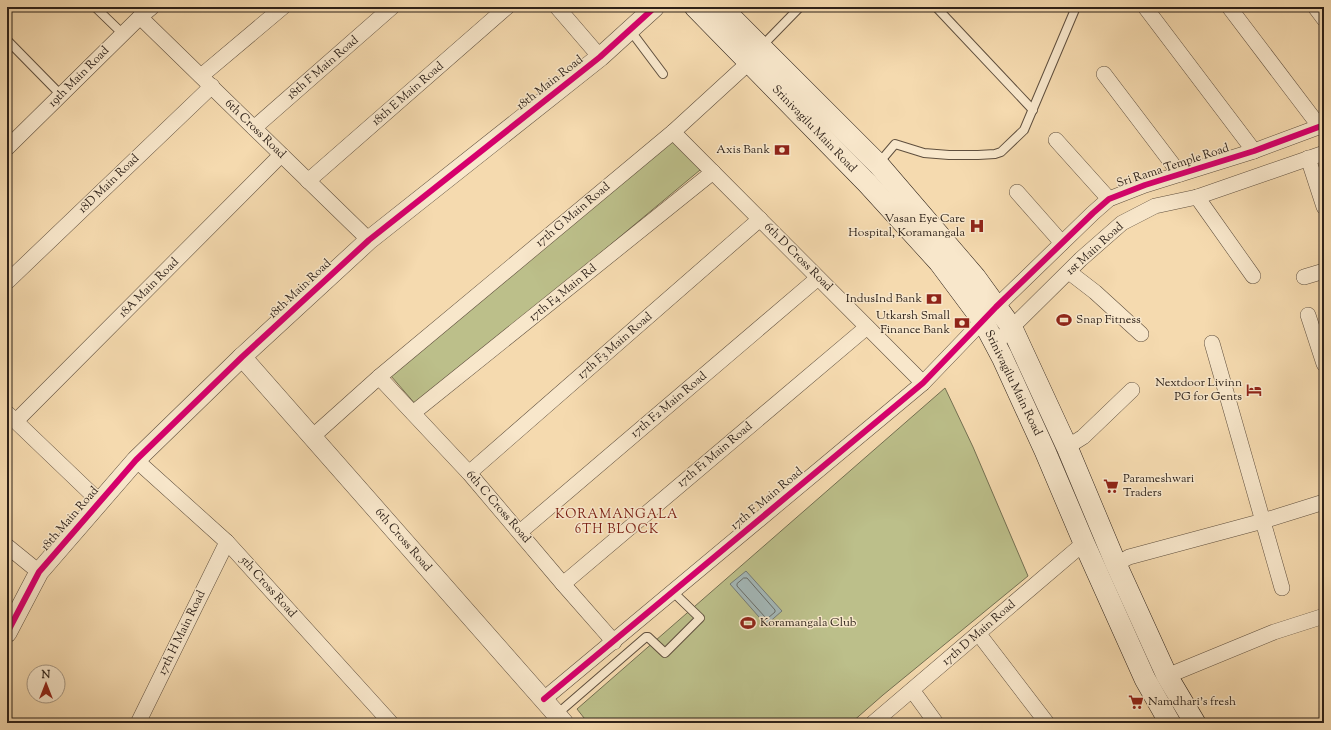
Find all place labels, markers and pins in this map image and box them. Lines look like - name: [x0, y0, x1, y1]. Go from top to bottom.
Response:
- place label: Axis Bank: [716, 141, 770, 159]
- bank icon: Axis Bank: [773, 141, 791, 159]
- place label: Vasan Eye Care Hospital, Koramangala: [848, 210, 965, 242]
- hospital icon: Vasan Eye Care Hospital, Koramangala: [968, 217, 986, 235]
- place label: IndusInd Bank: [846, 290, 922, 308]
- bank icon: IndusInd Bank: [925, 290, 943, 308]
- place label: Utkarsh Small Finance Bank: [876, 307, 951, 339]
- sports icon: Snap Fitness: [1055, 311, 1073, 329]
- place label: Snap Fitness: [1076, 311, 1141, 329]
- bank icon: Utkarsh Small Finance Bank: [953, 314, 971, 332]
- place label: Nextdoor Livinn PG for Gents: [1155, 374, 1242, 406]
- hotel icon: Nextdoor Livinn PG for Gents: [1245, 381, 1263, 399]
- place label: Parameshwari Traders: [1123, 470, 1195, 502]
- supermarket icon: Parameshwari Traders: [1102, 477, 1120, 495]
- sports icon: Koramangala Club: [739, 614, 757, 632]
- place label: Koramangala Club: [760, 614, 857, 632]
- supermarket icon: Namdhari's fresh: [1127, 693, 1145, 711]
- place label: Namdhari's fresh: [1148, 693, 1236, 711]

